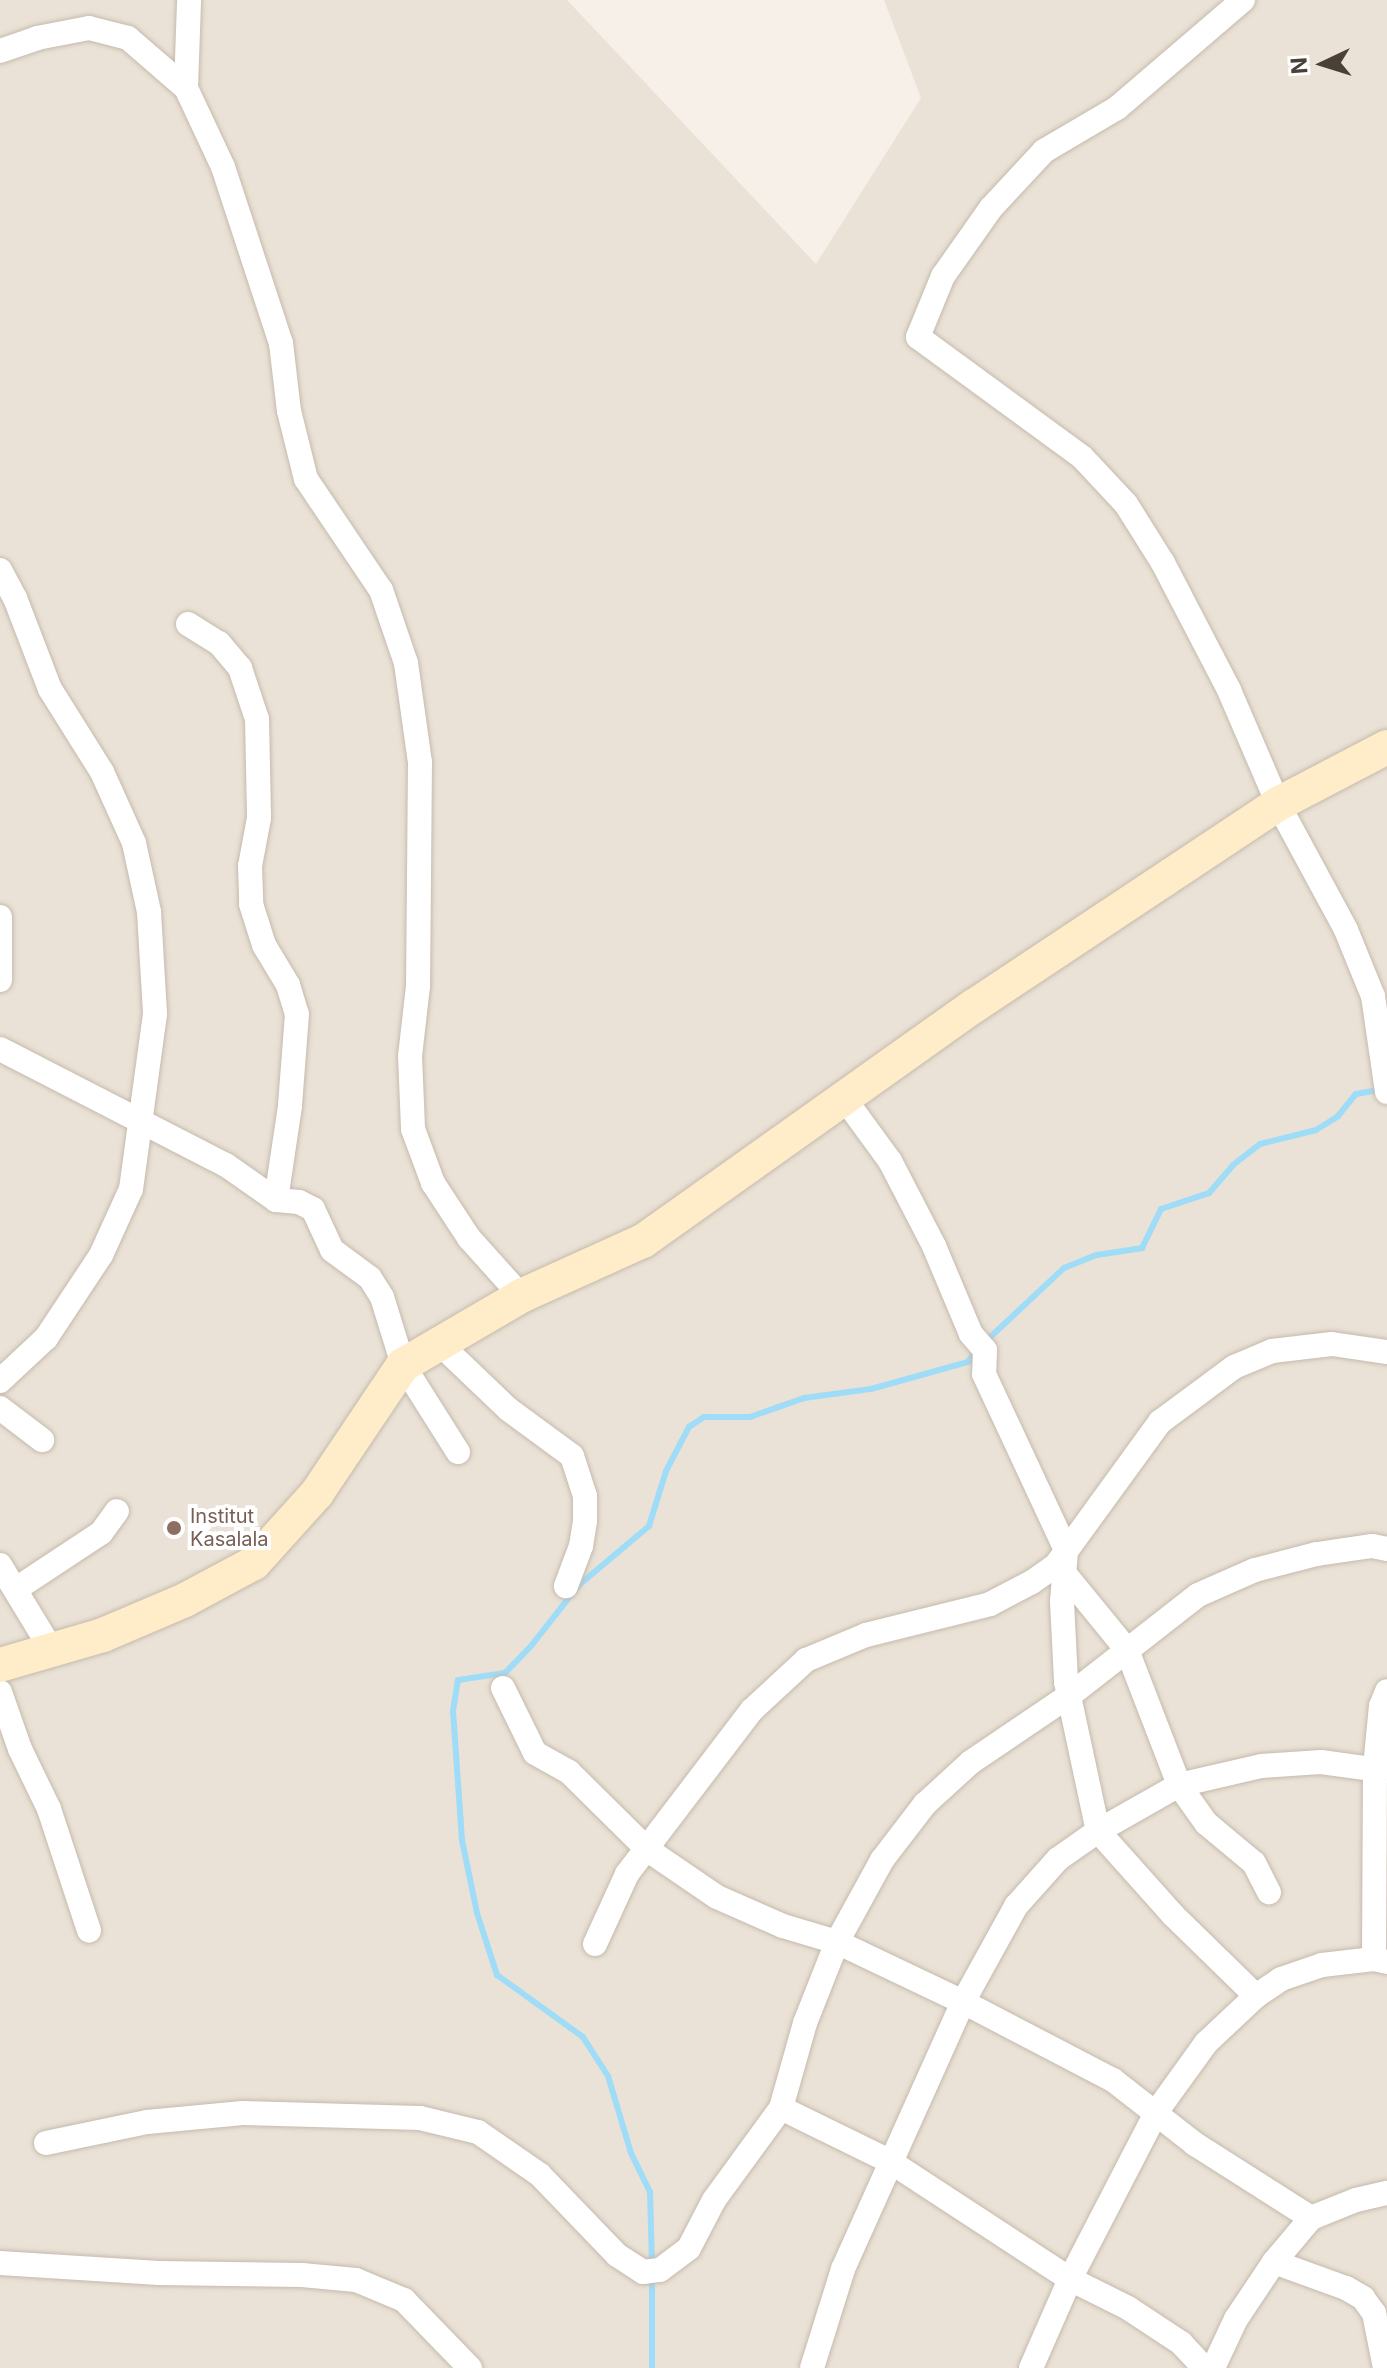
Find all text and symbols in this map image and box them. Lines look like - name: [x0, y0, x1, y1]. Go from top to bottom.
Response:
- north arrow: [1283, 24, 1363, 104]
- text: N: [1286, 56, 1313, 75]
- place label: Institut Kasalala: [190, 1504, 269, 1551]
- marker: Institut Kasalala: [165, 1519, 183, 1537]

